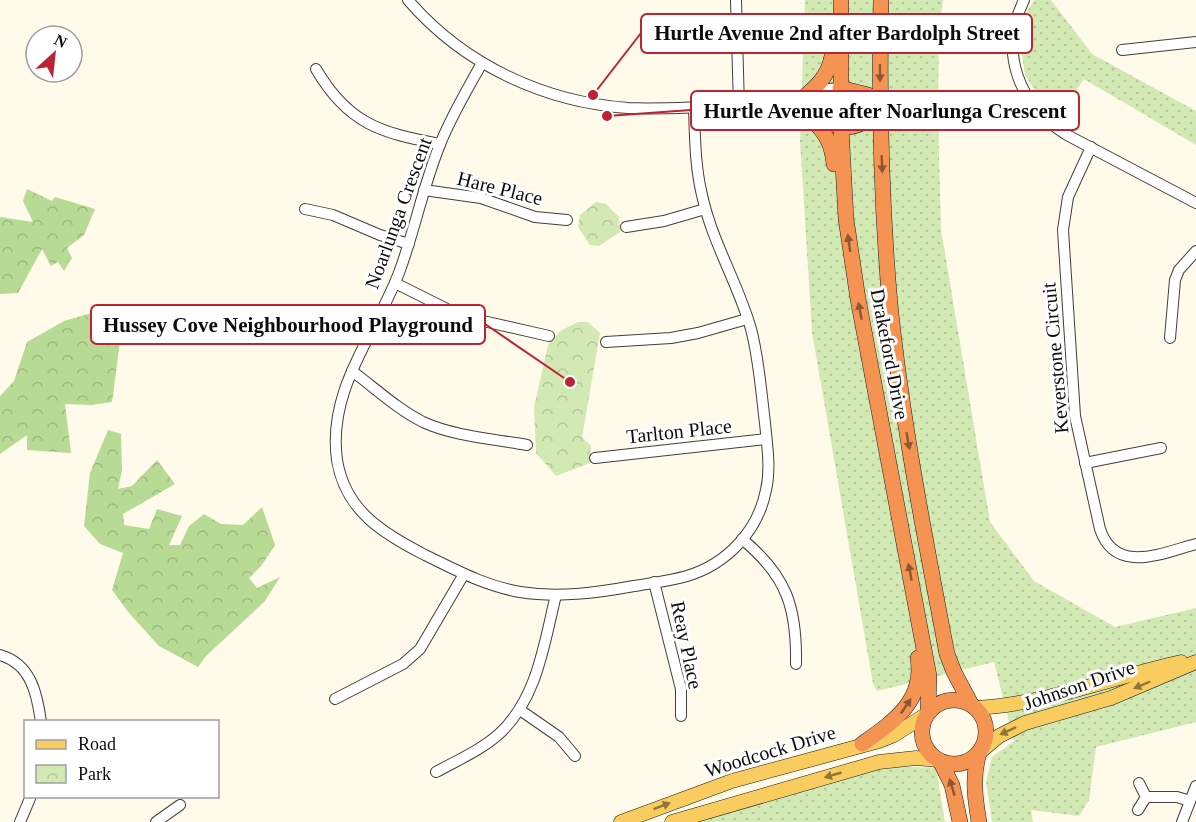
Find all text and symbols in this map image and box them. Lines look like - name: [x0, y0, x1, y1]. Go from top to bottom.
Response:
- callout: Hurtle Avenue 2nd after Bardolph Street: [641, 14, 1032, 53]
- text: Hurtle Avenue 2nd after Bardolph Street: [654, 21, 1020, 45]
- north arrow: [24, 24, 84, 84]
- text: N: [52, 31, 70, 51]
- one-way arrow: [875, 63, 885, 82]
- callout: Hurtle Avenue after Noarlunga Crescent: [691, 91, 1079, 130]
- text: Hurtle Avenue after Noarlunga Crescent: [704, 99, 1066, 123]
- street label: Noarlunga Crescent: [360, 134, 437, 292]
- one-way arrow: [878, 154, 887, 173]
- street label: Hare Place: [455, 167, 545, 209]
- one-way arrow: [845, 233, 854, 252]
- street label: Keverstone Circuit: [1037, 281, 1073, 434]
- street label: Drakeford Drive: [867, 287, 913, 421]
- one-way arrow: [855, 301, 864, 320]
- callout: Hussey Cove Neighbourhood Playground: [91, 305, 485, 344]
- text: Hussey Cove Neighbourhood Playground: [103, 313, 473, 337]
- street label: Tarlton Place: [625, 415, 733, 447]
- one-way arrow: [904, 432, 913, 451]
- one-way arrow: [905, 562, 914, 581]
- street label: Reay Place: [666, 599, 707, 691]
- street label: Johnson Drive: [1021, 656, 1138, 714]
- one-way arrow: [1133, 681, 1151, 690]
- one-way arrow: [900, 699, 912, 715]
- legend: [24, 720, 219, 798]
- street label: Woodcock Drive: [702, 721, 838, 781]
- one-way arrow: [999, 727, 1016, 736]
- text: Road: [78, 734, 116, 754]
- text: Park: [78, 764, 111, 784]
- one-way arrow: [824, 771, 842, 780]
- one-way arrow: [947, 778, 956, 796]
- one-way arrow: [653, 801, 671, 811]

